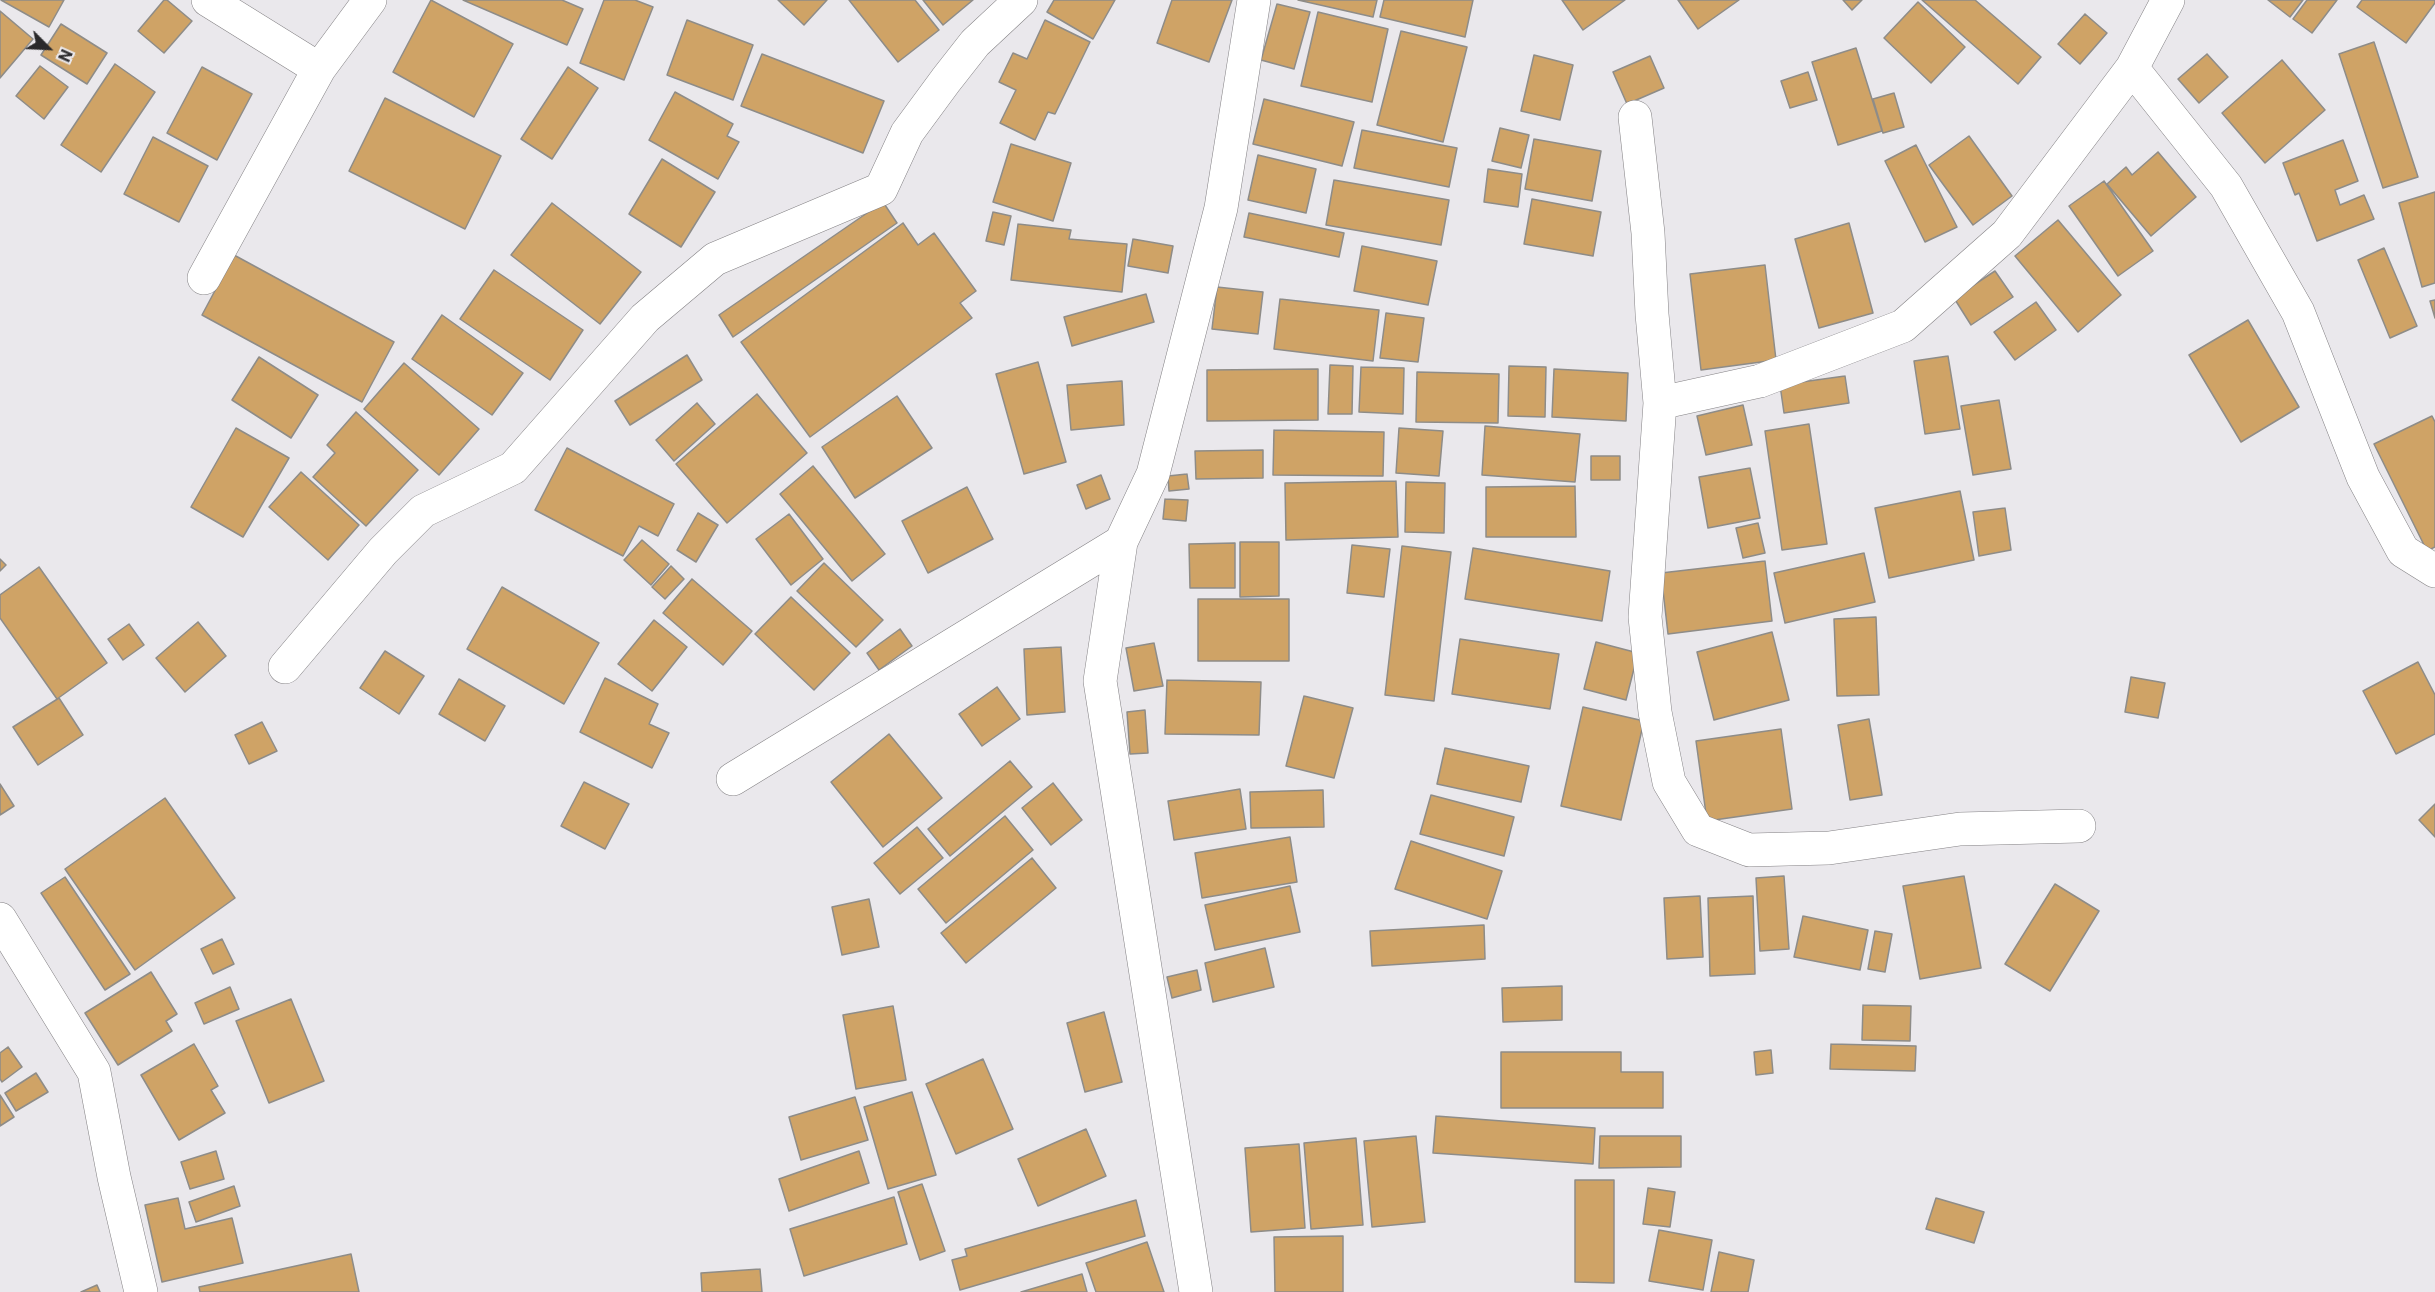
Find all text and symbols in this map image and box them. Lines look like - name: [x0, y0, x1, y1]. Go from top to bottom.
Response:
- north arrow: [18, 18, 78, 78]
- text: N: [54, 46, 76, 65]

